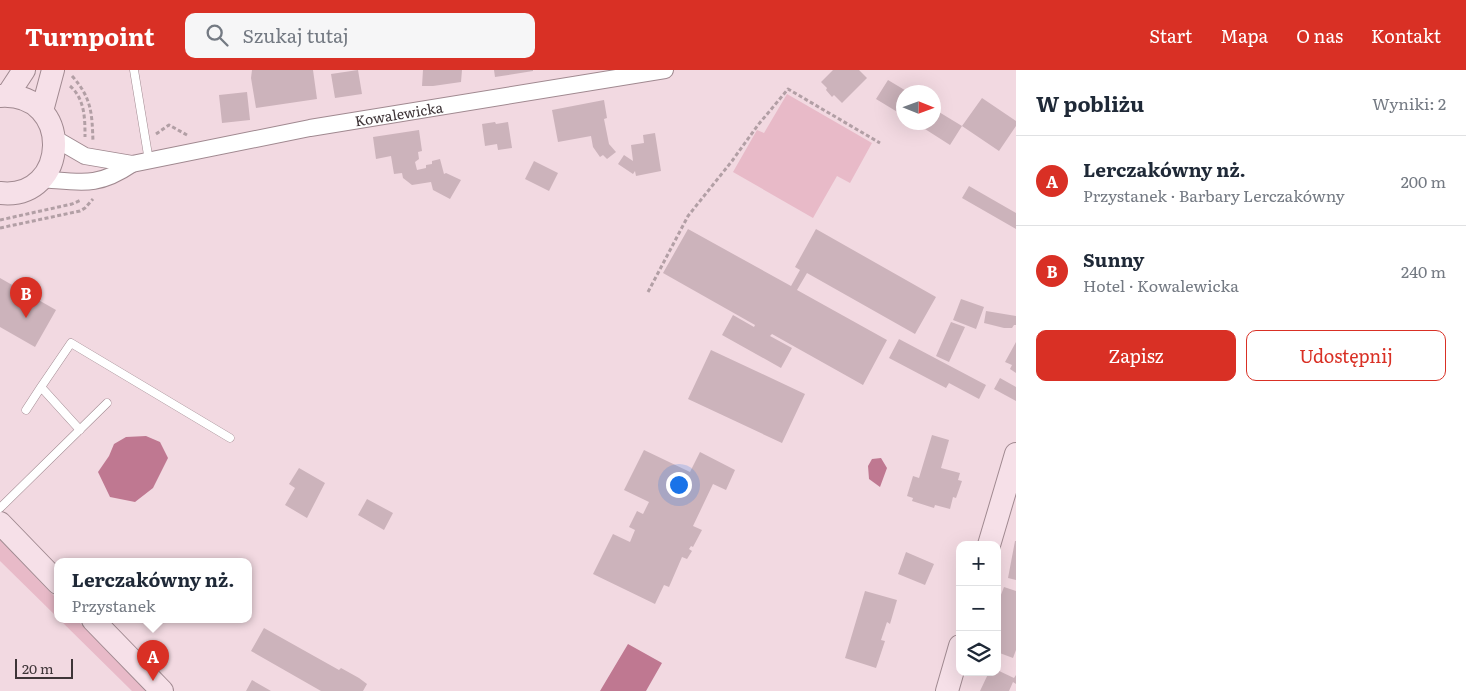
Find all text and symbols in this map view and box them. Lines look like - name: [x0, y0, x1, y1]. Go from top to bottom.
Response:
- search box: [185, 13, 535, 58]
- text: Turnpoint: [25, 18, 155, 53]
- icon: search: [203, 21, 231, 49]
- text: Szukaj tutaj: [243, 21, 349, 49]
- text: Start: [1149, 22, 1192, 49]
- text: Mapa: [1220, 22, 1268, 49]
- text: O nas: [1296, 22, 1343, 49]
- text: Kontakt: [1371, 22, 1441, 49]
- north arrow: [896, 85, 941, 130]
- text: W pobliżu: [1036, 87, 1144, 118]
- text: Wyniki: 2: [1372, 91, 1446, 115]
- street label: Kowalewicka: [353, 96, 445, 131]
- text: Lerczakówny nż.: [1083, 155, 1246, 183]
- text: A: [1046, 169, 1058, 193]
- text: 200 m: [1401, 169, 1446, 193]
- text: Przystanek · Barbary Lerczakówny: [1083, 183, 1345, 207]
- text: Sunny: [1083, 245, 1144, 273]
- text: B: [1046, 259, 1058, 283]
- text: 240 m: [1401, 259, 1446, 283]
- text: Hotel · Kowalewicka: [1083, 273, 1239, 297]
- pin: B: [10, 277, 42, 318]
- button: Zapisz: [1036, 330, 1236, 381]
- button: Udostępnij: [1246, 330, 1446, 381]
- your location: [666, 472, 692, 498]
- map controls: [956, 541, 1001, 676]
- button: +: [956, 541, 1001, 586]
- popup: [54, 558, 252, 623]
- text: Lerczakówny nż.: [72, 565, 234, 593]
- button: −: [956, 586, 1001, 631]
- text: Przystanek: [72, 593, 156, 617]
- button: layers: [956, 631, 1001, 676]
- pin: A: [137, 640, 169, 681]
- scale bar: [15, 656, 72, 679]
- text: 20 m: [22, 658, 54, 678]

